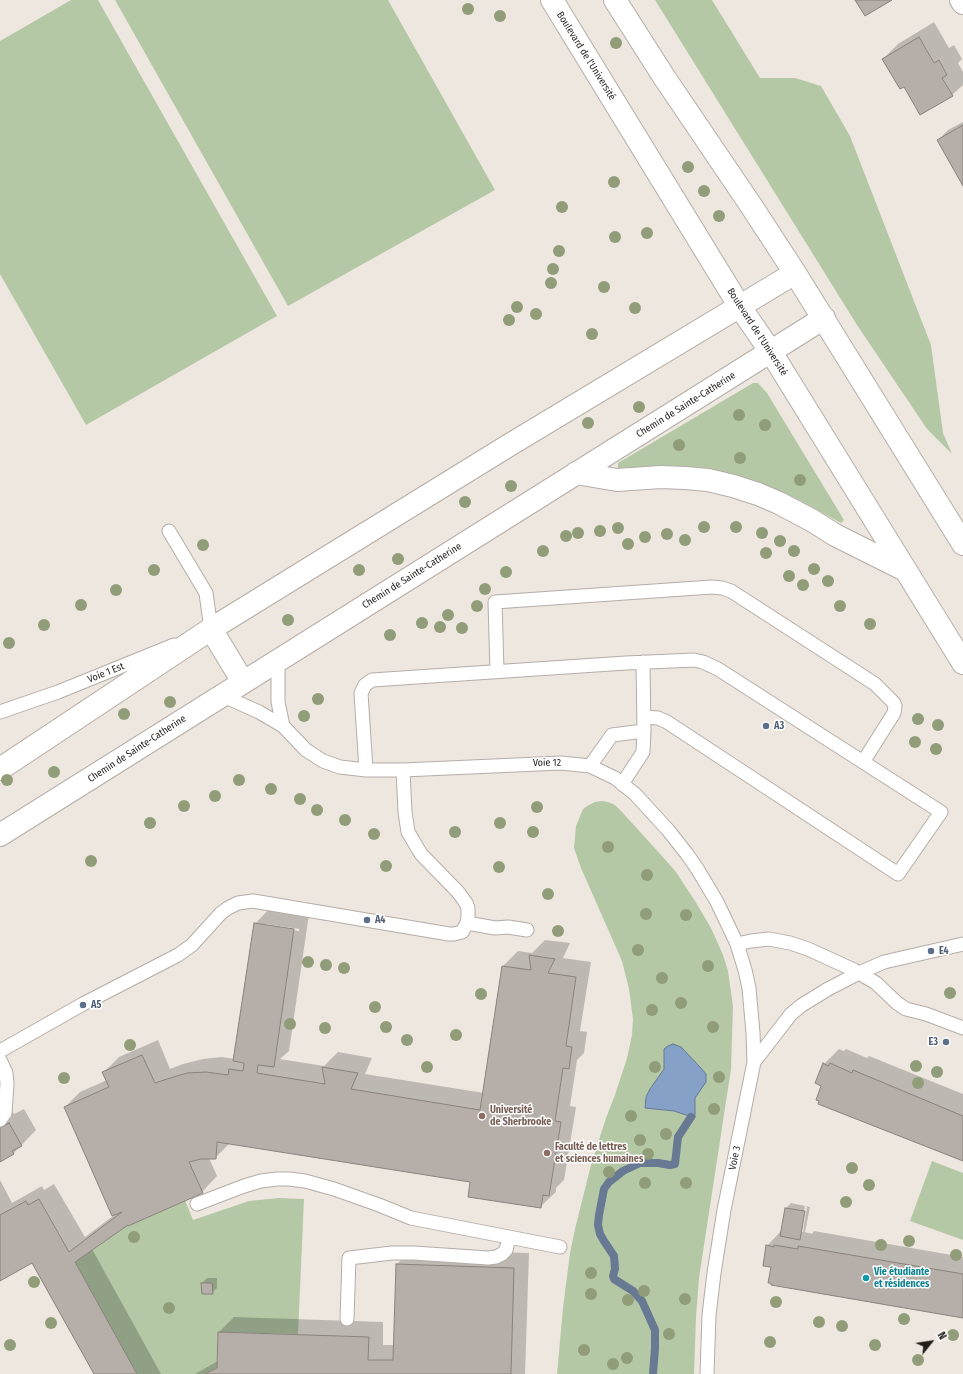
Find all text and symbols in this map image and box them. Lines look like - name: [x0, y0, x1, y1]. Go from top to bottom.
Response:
- street label: Boulevard de l'Université: [554, 10, 618, 102]
- street label: Boulevard de l'Université: [724, 286, 790, 378]
- street label: Chemin de Sainte-Catherine: [634, 370, 738, 440]
- street label: Chemin de Sainte-Catherine: [360, 541, 464, 611]
- street label: Voie 1 Est: [86, 660, 126, 686]
- street label: Chemin de Sainte-Catherine: [86, 713, 188, 785]
- place label: A3: [774, 720, 784, 732]
- marker: A3: [761, 721, 771, 731]
- street label: Voie 12: [533, 757, 561, 769]
- place label: A4: [375, 914, 385, 926]
- marker: A4: [362, 915, 372, 925]
- place label: E4: [939, 945, 949, 957]
- marker: E4: [926, 946, 936, 956]
- place label: A5: [91, 999, 101, 1011]
- marker: A5: [78, 1000, 88, 1010]
- place label: E3: [929, 1036, 938, 1048]
- marker: E3: [941, 1037, 951, 1047]
- place label: Université de Sherbrooke: [490, 1104, 551, 1128]
- marker: Université de Sherbrooke: [477, 1111, 487, 1121]
- place label: Faculté de lettres et sciences humaines: [555, 1141, 643, 1164]
- street label: Voie 3: [727, 1145, 743, 1171]
- marker: Faculté de lettres et sciences humaines: [542, 1148, 552, 1158]
- place label: Vie étudiante et résidences: [874, 1266, 929, 1290]
- marker: Vie étudiante et résidences: [861, 1273, 871, 1283]
- north arrow: [911, 1322, 951, 1362]
- text: N: [935, 1330, 949, 1342]

